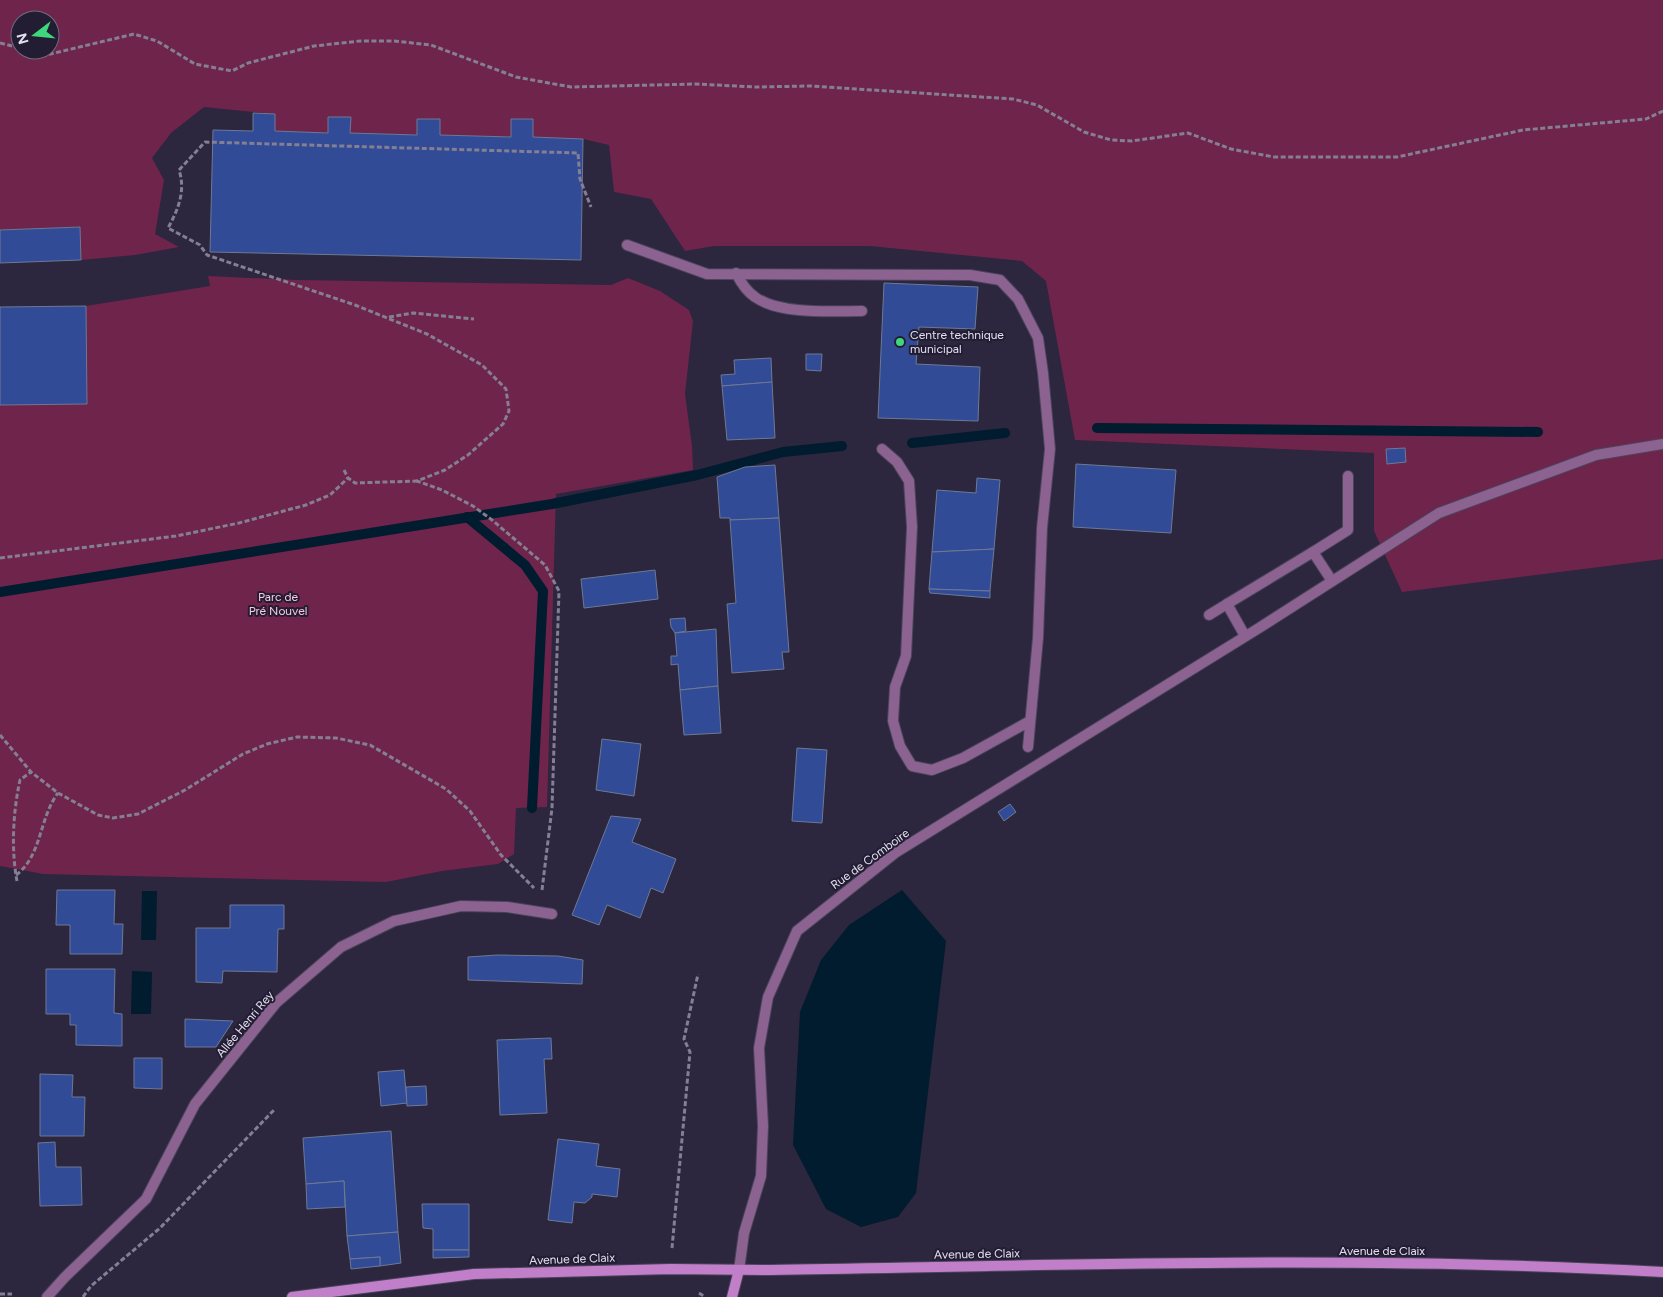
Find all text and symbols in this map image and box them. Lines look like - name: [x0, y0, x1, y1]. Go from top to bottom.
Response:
- north arrow: [10, 10, 60, 60]
- text: N: [13, 31, 33, 46]
- place label: Centre technique municipal: [910, 328, 1004, 356]
- marker: Centre technique municipal: [894, 336, 906, 348]
- park label: Parc de Pré Nouvel: [249, 590, 307, 618]
- street label: Rue de Comboire: [828, 826, 912, 892]
- street label: Allée Henri Rey: [213, 988, 277, 1060]
- street label: Avenue de Claix: [1339, 1244, 1425, 1258]
- street label: Avenue de Claix: [934, 1246, 1020, 1262]
- street label: Avenue de Claix: [529, 1250, 616, 1267]

